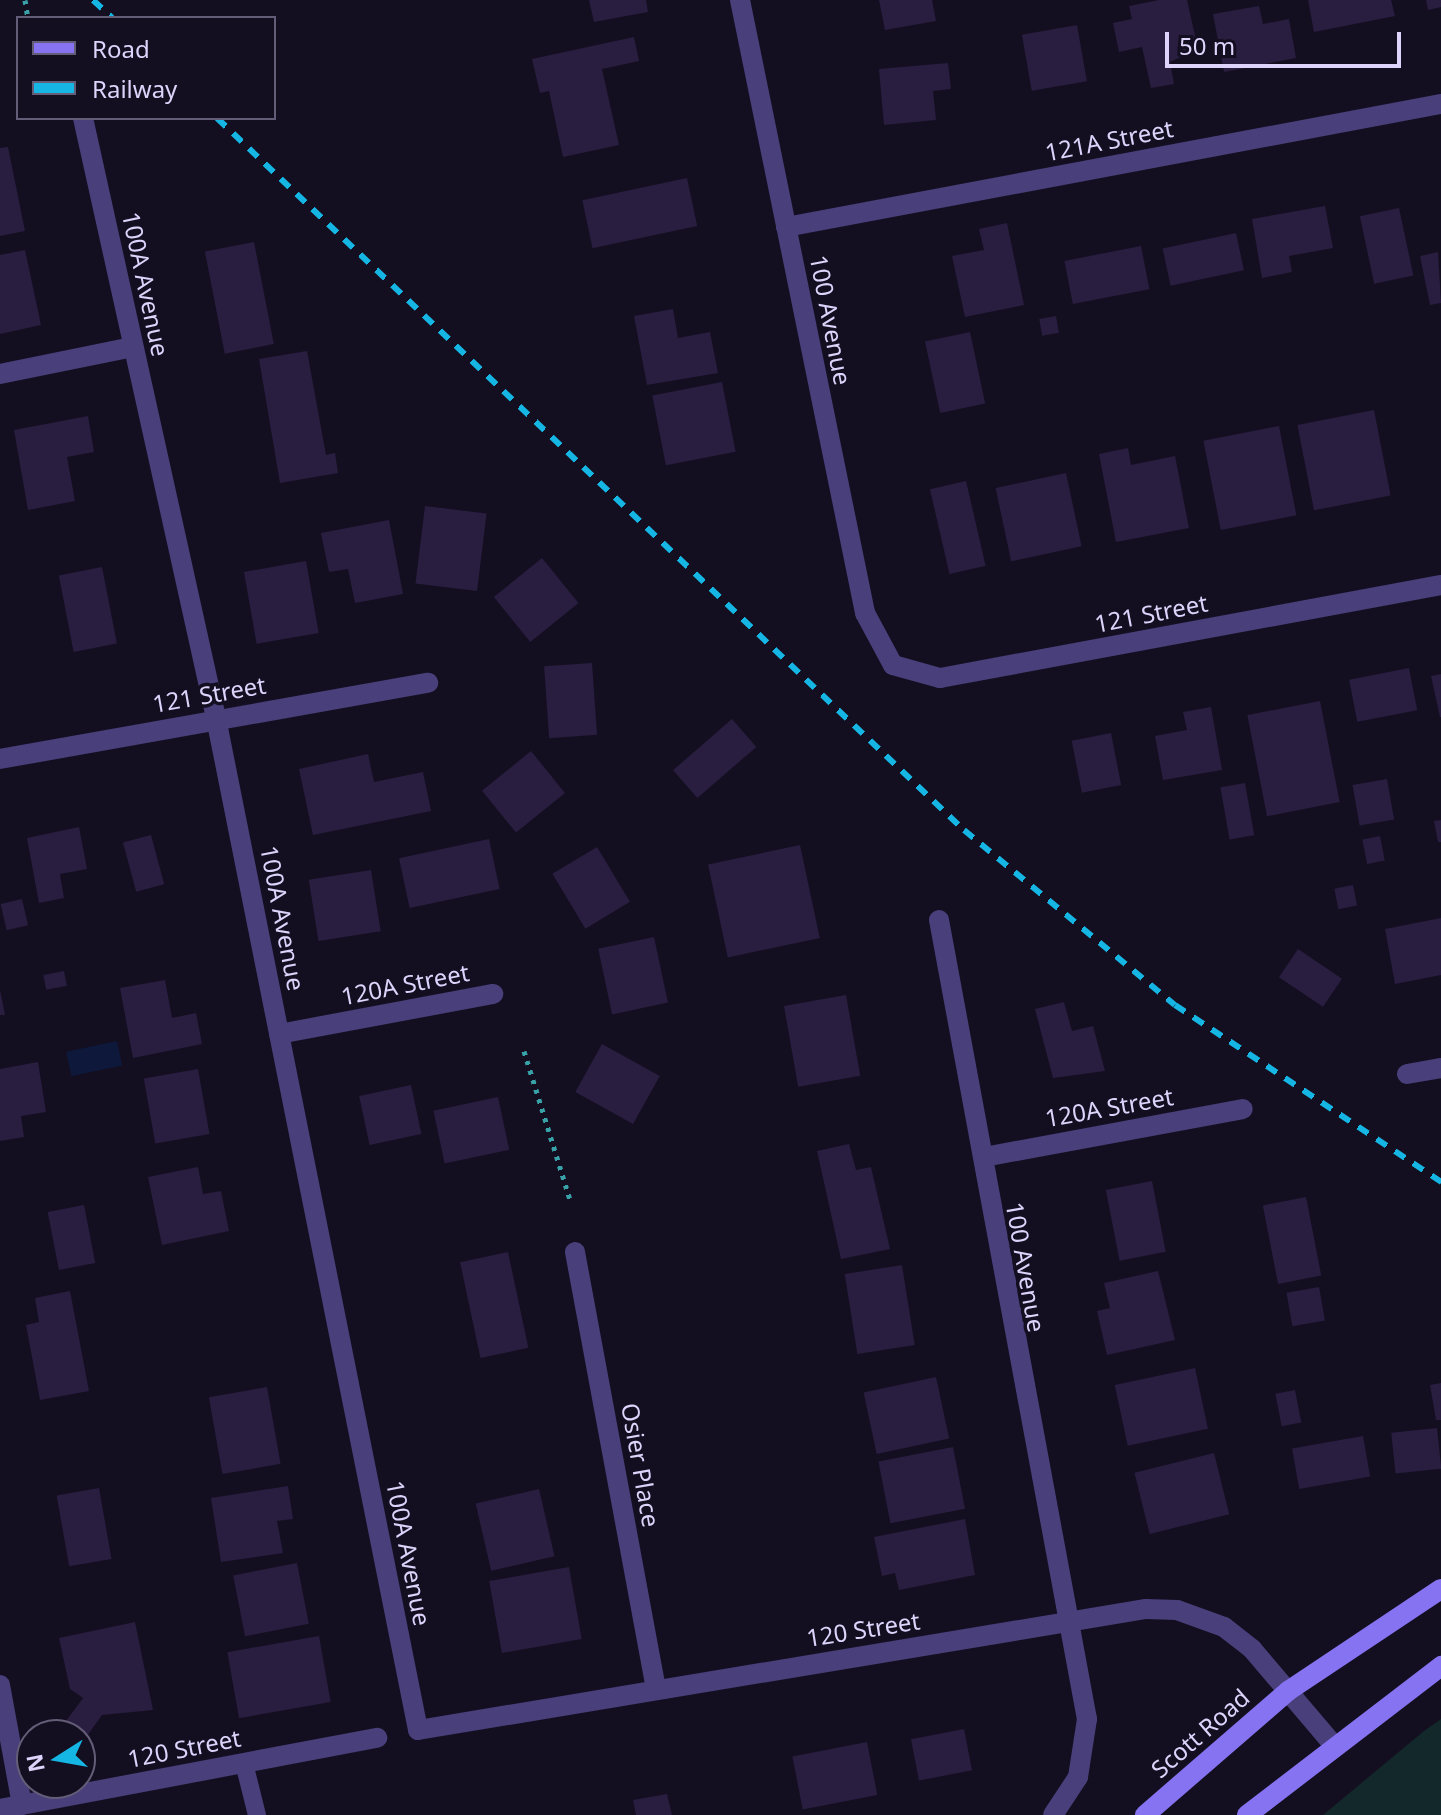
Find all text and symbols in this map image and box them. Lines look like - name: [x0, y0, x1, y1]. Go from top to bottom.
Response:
- legend: [16, 16, 276, 120]
- scale bar: [1169, 16, 1405, 66]
- text: 50 m: [1179, 29, 1235, 62]
- text: Road: [92, 32, 150, 65]
- text: Railway: [92, 72, 177, 105]
- street label: 121A Street: [1043, 113, 1175, 167]
- street label: 100A Avenue: [117, 209, 175, 359]
- street label: 100 Avenue: [804, 253, 858, 387]
- street label: 121 Street: [1092, 588, 1210, 638]
- street label: 121 Street: [150, 670, 268, 718]
- street label: 100A Avenue: [255, 843, 311, 993]
- street label: 120A Street: [339, 957, 471, 1011]
- street label: 120A Street: [1043, 1082, 1175, 1132]
- street label: 100 Avenue: [1000, 1200, 1052, 1334]
- street label: Osier Place: [616, 1401, 666, 1529]
- street label: 100A Avenue: [381, 1478, 437, 1628]
- street label: 120 Street: [804, 1606, 922, 1652]
- street label: Scott Road: [1145, 1683, 1255, 1783]
- north arrow: [16, 1719, 96, 1799]
- street label: 120 Street: [125, 1723, 243, 1773]
- text: N: [18, 1752, 51, 1775]

